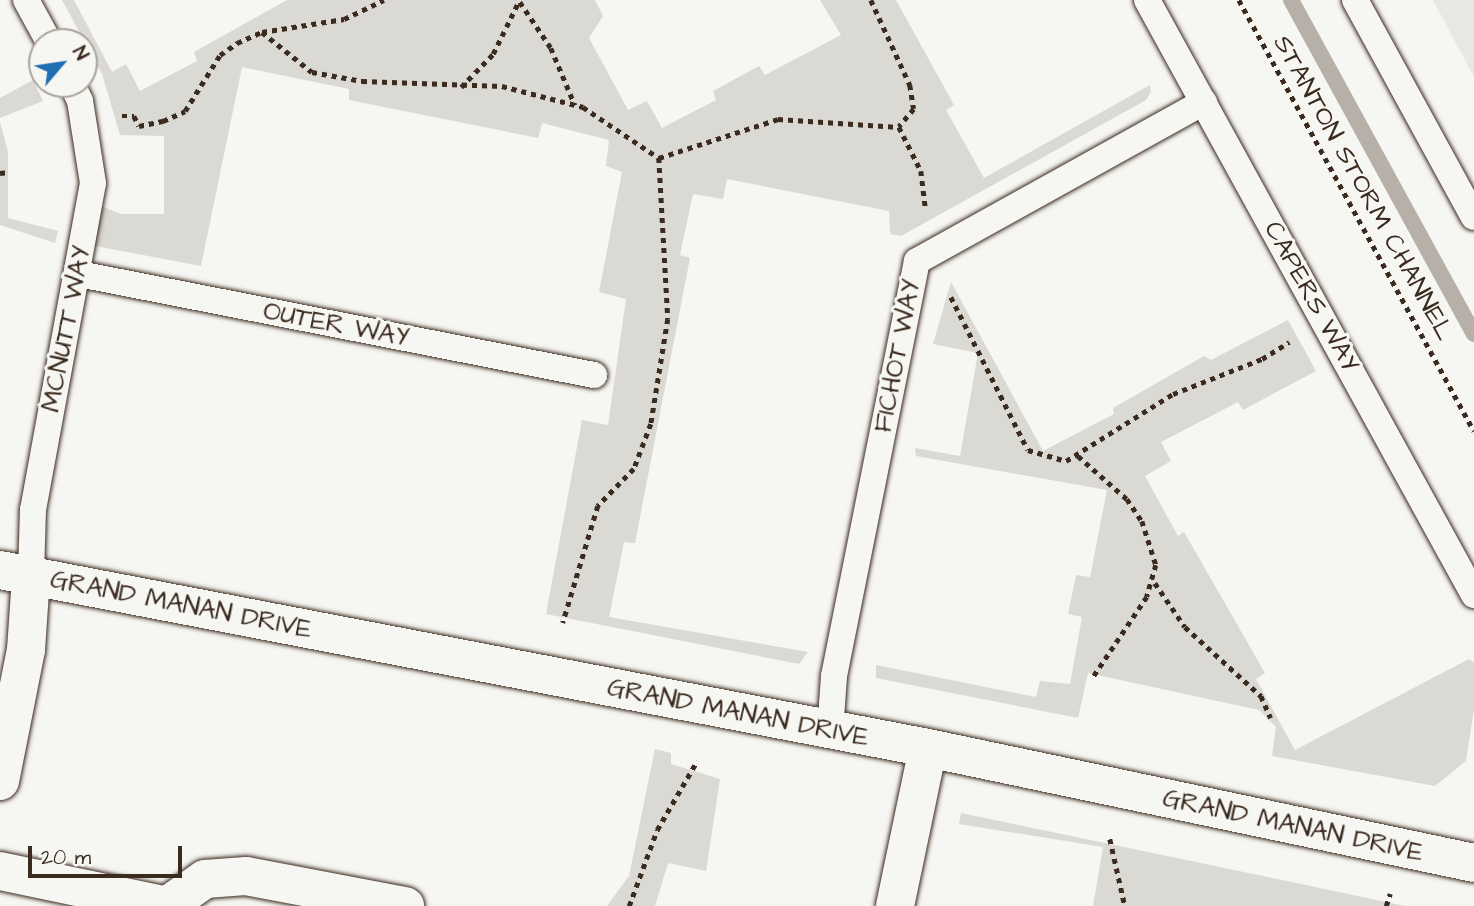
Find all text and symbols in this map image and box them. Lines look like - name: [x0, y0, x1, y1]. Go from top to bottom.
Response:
- north arrow: [28, 28, 98, 98]
- street label: STANTON STORM CHANNEL: [1266, 30, 1460, 346]
- text: N: [65, 42, 95, 65]
- street label: CAPERS WAY: [1257, 216, 1365, 378]
- street label: MCNUTT WAY: [36, 243, 98, 415]
- street label: FICHOT WAY: [868, 277, 928, 435]
- street label: OUTER WAY: [261, 296, 411, 354]
- street label: GRAND MANAN DRIVE: [48, 564, 314, 646]
- street label: GRAND MANAN DRIVE: [605, 672, 871, 754]
- street label: GRAND MANAN DRIVE: [1160, 783, 1426, 869]
- scale bar: [32, 832, 186, 876]
- text: 20 m: [41, 843, 91, 872]

